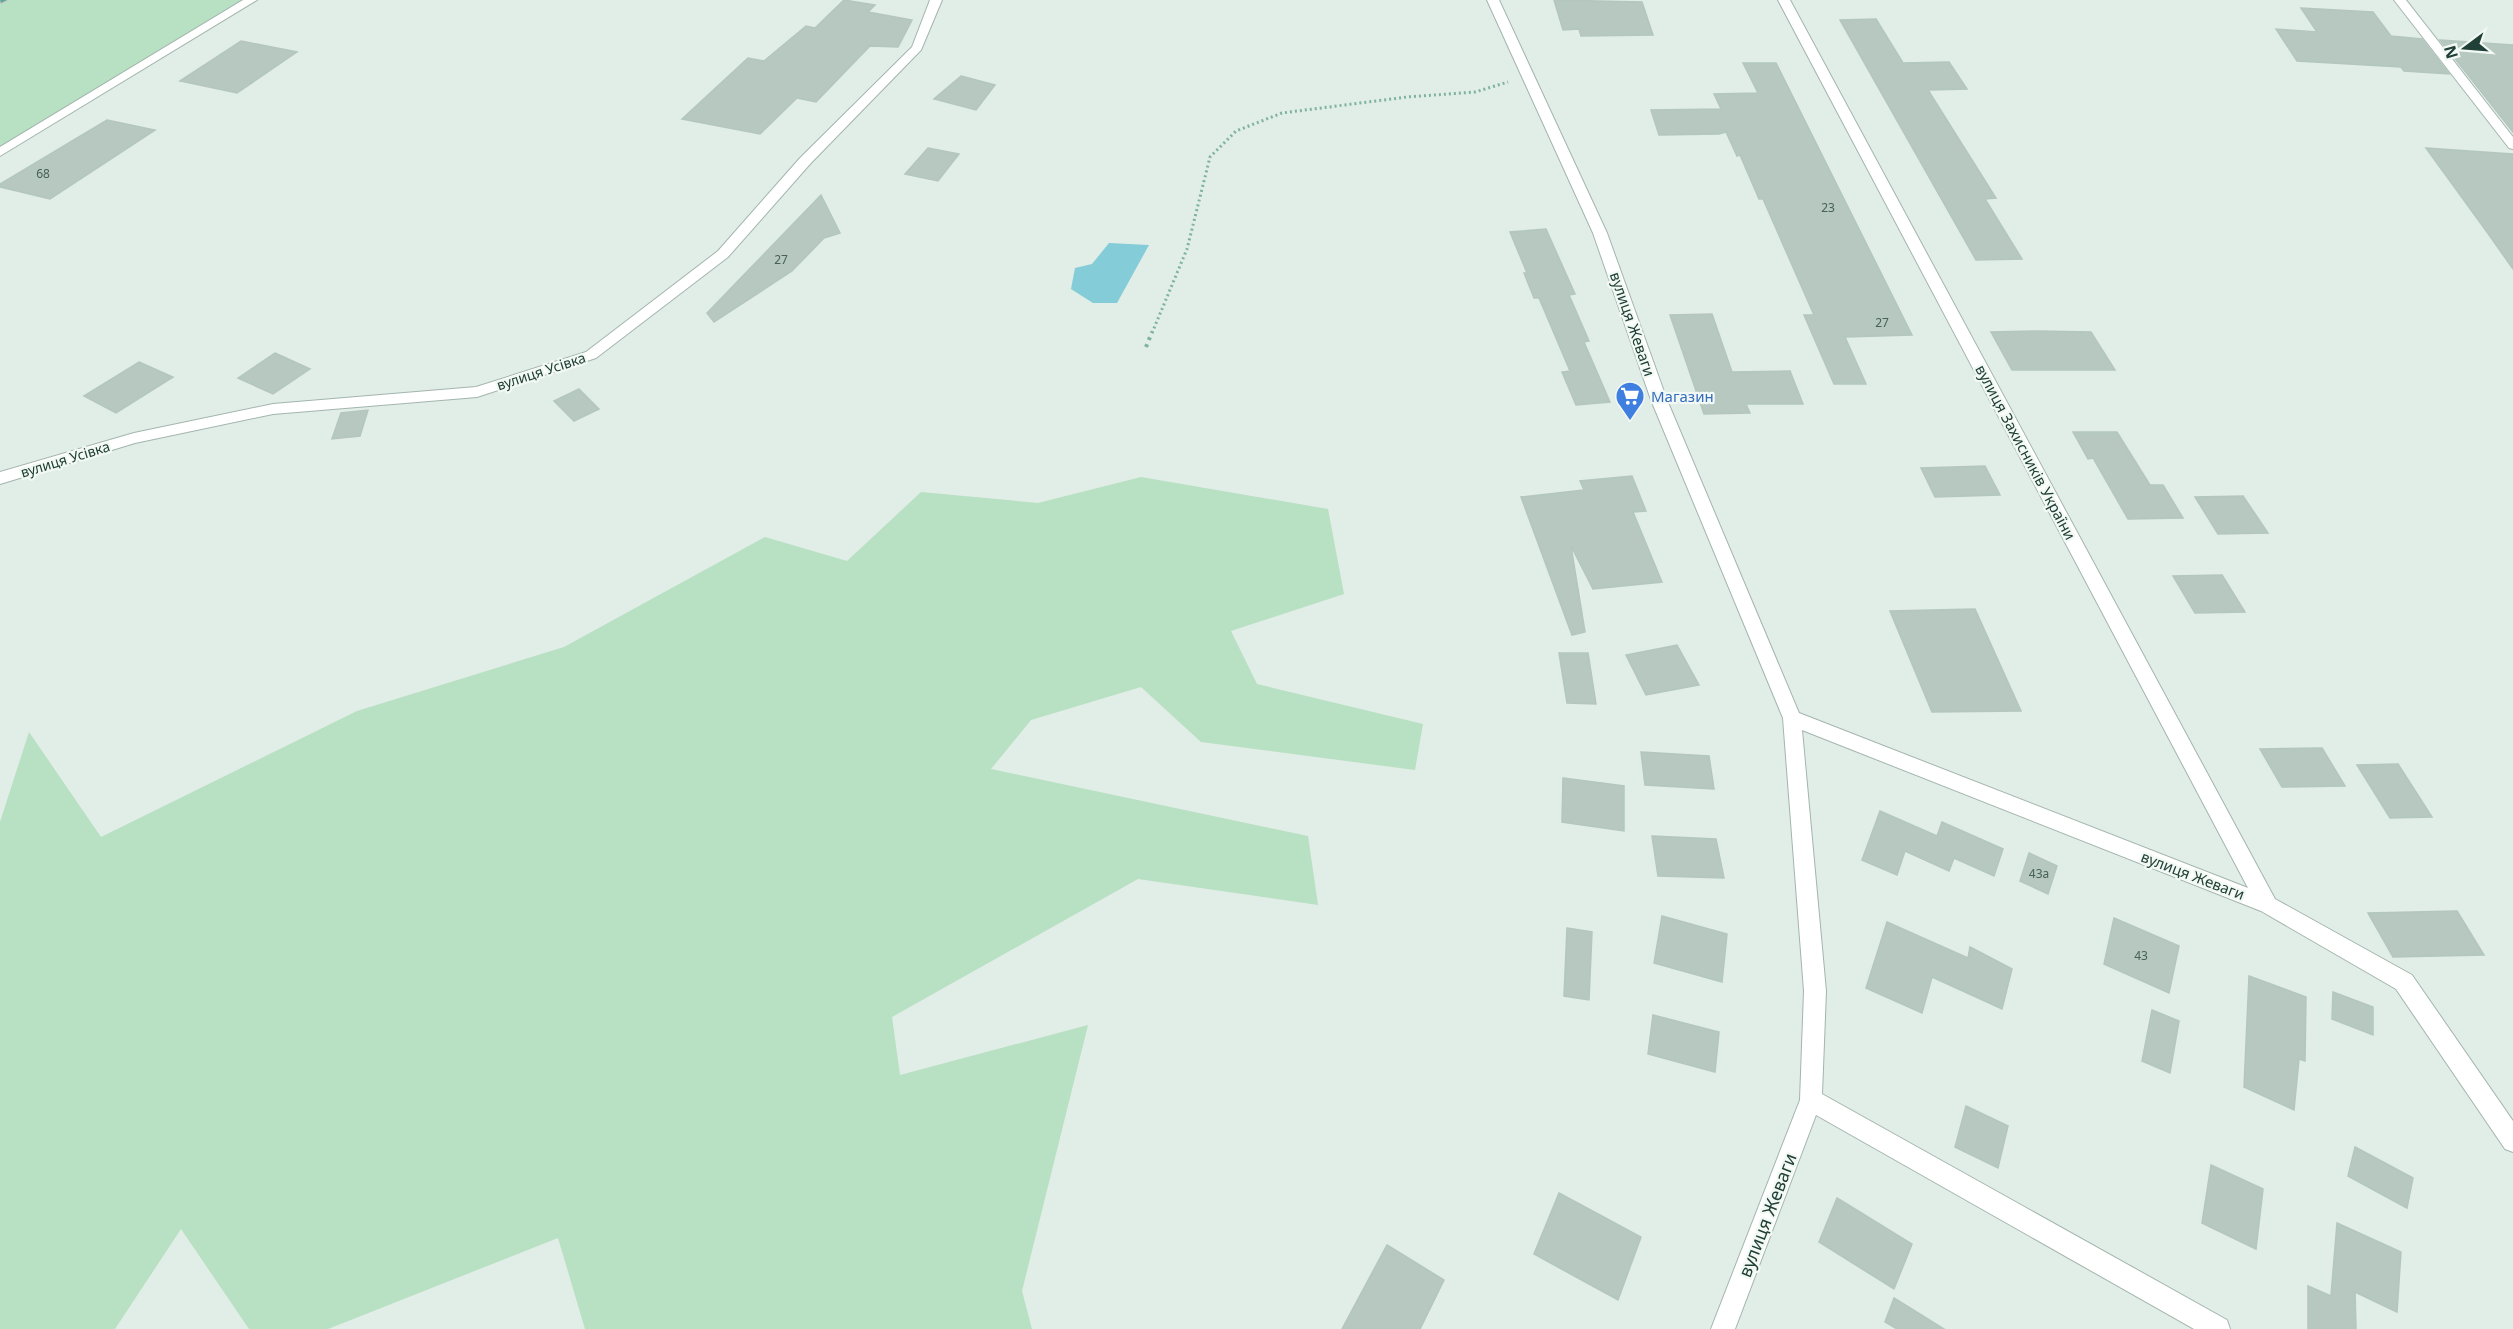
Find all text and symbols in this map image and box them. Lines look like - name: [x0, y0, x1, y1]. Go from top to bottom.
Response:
- north arrow: [2435, 18, 2495, 78]
- text: N: [2438, 43, 2463, 61]
- house number: 68: [36, 165, 50, 182]
- house number: 23: [1821, 199, 1835, 216]
- house number: 27: [774, 251, 788, 268]
- street label: вулиця Жеваги: [1606, 269, 1660, 379]
- house number: 27: [1875, 314, 1889, 331]
- street label: вулиця Усівка: [494, 348, 588, 394]
- street label: вулиця Захисників України: [1971, 361, 2081, 543]
- supermarket icon: Магазин: [1614, 380, 1646, 422]
- place label: Магазин: [1651, 386, 1714, 406]
- street label: вулиця Усівка: [18, 436, 112, 482]
- street label: вулиця Жеваги: [2138, 846, 2248, 904]
- house number: 43а: [2029, 865, 2049, 882]
- house number: 43: [2134, 947, 2148, 964]
- street label: вулиця Жеваги: [1732, 1149, 1802, 1281]

